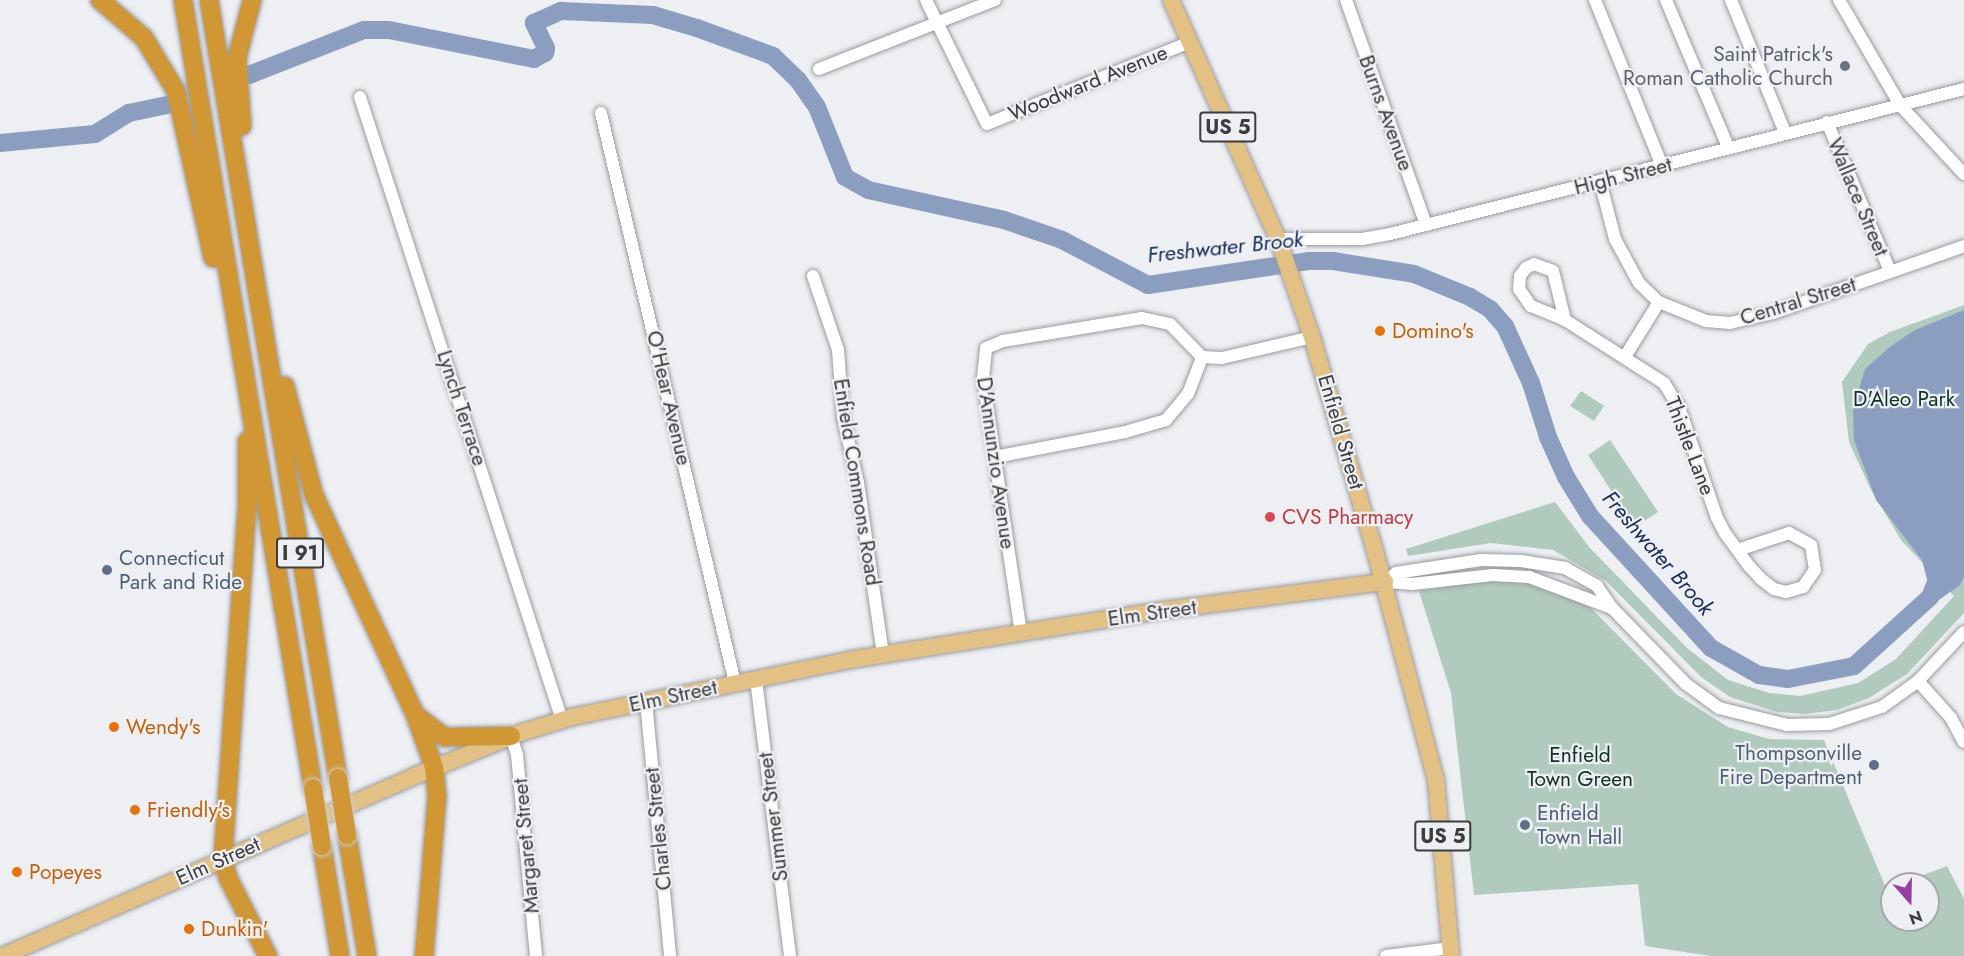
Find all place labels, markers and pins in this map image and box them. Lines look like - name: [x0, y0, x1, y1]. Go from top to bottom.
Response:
- place label: Saint Patrick's Roman Catholic Church: [1623, 41, 1833, 91]
- marker: Saint Patrick's Roman Catholic Church: [1838, 59, 1852, 73]
- place label: Domino's: [1392, 318, 1474, 344]
- marker: Domino's: [1373, 324, 1387, 338]
- place label: CVS Pharmacy: [1282, 504, 1413, 530]
- marker: CVS Pharmacy: [1263, 510, 1277, 524]
- place label: Connecticut Park and Ride: [119, 545, 242, 595]
- marker: Connecticut Park and Ride: [100, 563, 114, 577]
- place label: Wendy's: [126, 714, 201, 740]
- marker: Wendy's: [107, 720, 121, 734]
- place label: Thompsonville Fire Department: [1719, 740, 1862, 790]
- marker: Thompsonville Fire Department: [1867, 758, 1881, 772]
- place label: Friendly's: [147, 797, 230, 823]
- place label: Enfield Town Hall: [1537, 800, 1622, 850]
- marker: Friendly's: [128, 803, 142, 817]
- marker: Enfield Town Hall: [1518, 818, 1532, 832]
- place label: Popeyes: [29, 859, 102, 885]
- marker: Popeyes: [10, 865, 24, 879]
- place label: Dunkin': [201, 916, 268, 942]
- marker: Dunkin': [182, 922, 196, 936]

